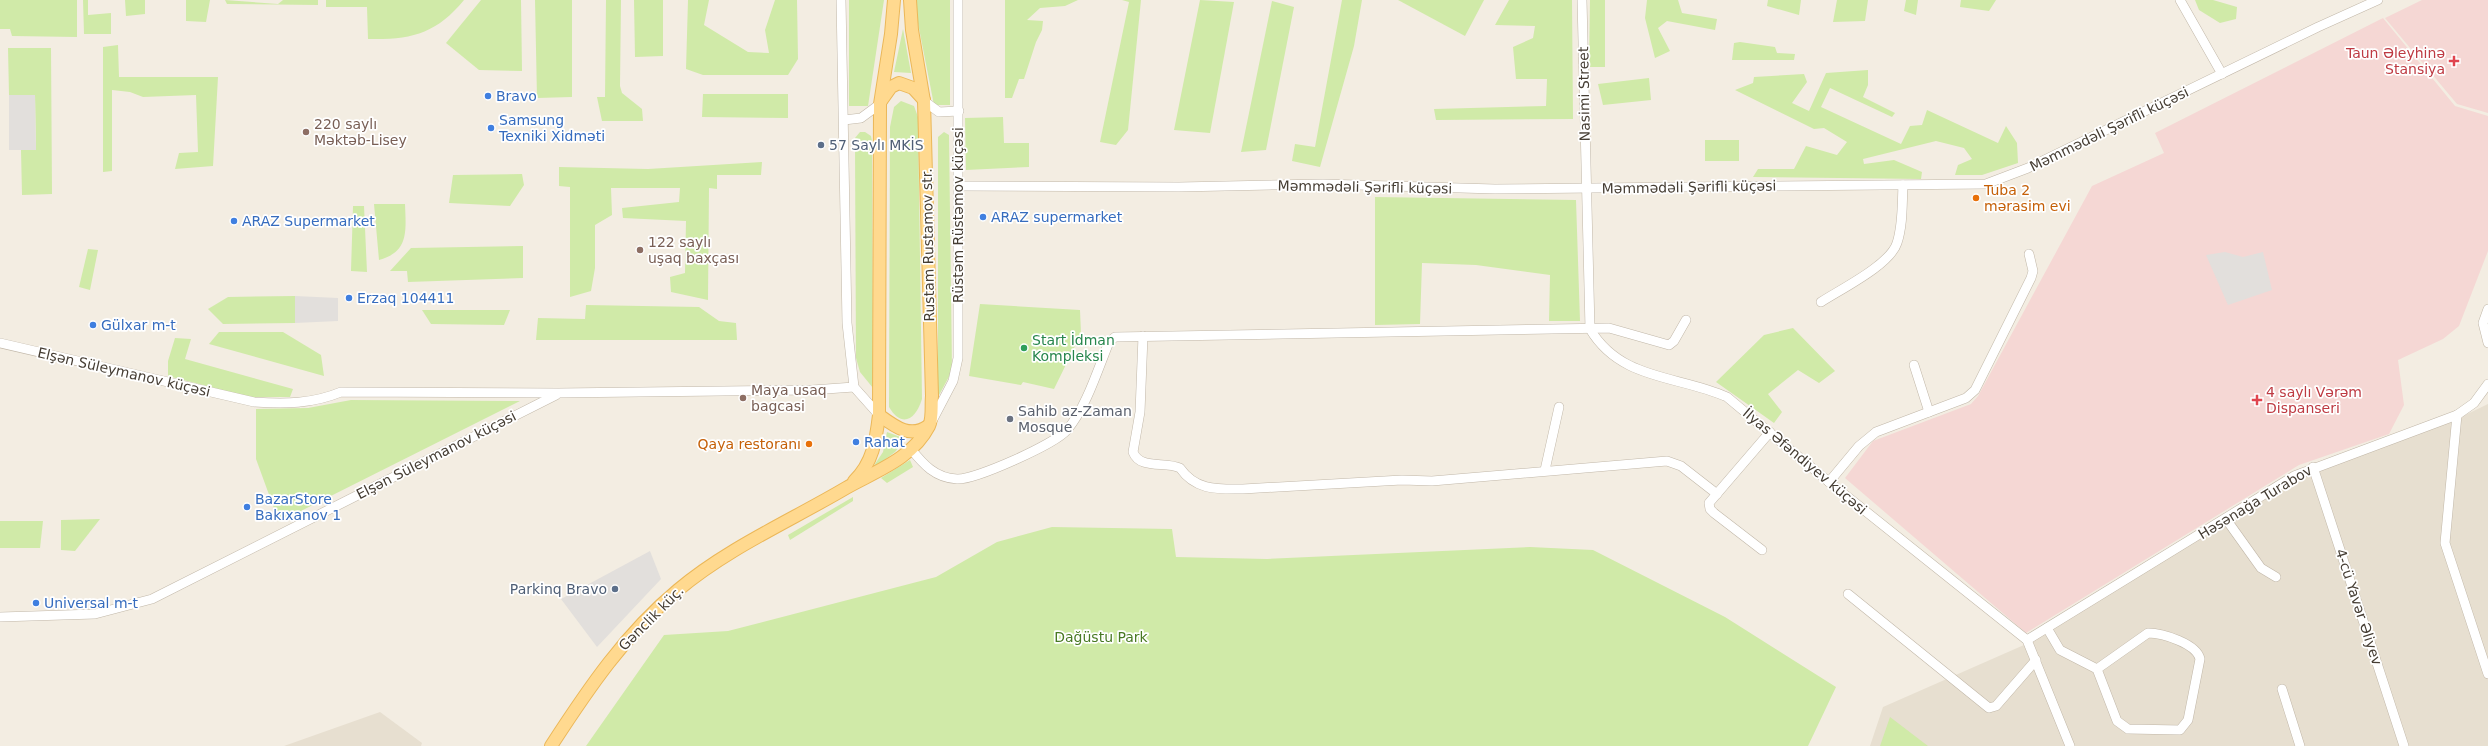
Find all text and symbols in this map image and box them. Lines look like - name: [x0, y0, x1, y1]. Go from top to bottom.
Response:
- place label: Taun Əleyhinə Stansiya: [2345, 45, 2445, 77]
- street label: Nasimi Street: [1575, 46, 1593, 142]
- marker: Taun Əleyhinə Stansiya: [2448, 55, 2460, 67]
- street label: Məmmədəli Şərifli küçəsi: [2027, 84, 2191, 174]
- place label: Bravo: [496, 88, 537, 104]
- marker: Bravo: [483, 91, 493, 101]
- place label: Samsung Texniki Xidməti: [498, 112, 605, 144]
- place label: 220 saylı Məktəb-Lisey: [314, 116, 407, 148]
- marker: Samsung Texniki Xidməti: [486, 123, 496, 133]
- marker: 220 saylı Məktəb-Lisey: [301, 127, 311, 137]
- street label: Rüstəm Rüstəmov küçəsi: [950, 127, 966, 303]
- place label: 57 Saylı MKİS: [829, 136, 924, 153]
- marker: 57 Saylı MKİS: [816, 140, 826, 150]
- street label: Rustam Rustamov str.: [919, 168, 937, 322]
- street label: Məmmədəli Şərifli küçəsi: [1278, 177, 1452, 197]
- street label: Məmmədəli Şərifli küçəsi: [1602, 177, 1776, 197]
- place label: Tuba 2 mərasim evi: [1983, 182, 2071, 214]
- marker: Tuba 2 mərasim evi: [1971, 193, 1981, 203]
- place label: ARAZ supermarket: [991, 209, 1123, 225]
- marker: ARAZ supermarket: [978, 212, 988, 222]
- place label: ARAZ Supermarket: [242, 213, 375, 229]
- marker: ARAZ Supermarket: [229, 216, 239, 226]
- place label: 122 saylı uşaq baxçası: [648, 234, 739, 266]
- marker: 122 saylı uşaq baxçası: [635, 245, 645, 255]
- place label: Erzaq 104411: [357, 290, 454, 306]
- marker: Erzaq 104411: [344, 293, 354, 303]
- place label: Gülxar m-t: [101, 317, 176, 333]
- marker: Gülxar m-t: [88, 320, 98, 330]
- place label: Start İdman Kompleksi: [1032, 331, 1115, 364]
- marker: Start İdman Kompleksi: [1019, 343, 1029, 353]
- street label: Elşən Süleymanov küçəsi: [36, 344, 212, 400]
- place label: Maya usaq bagcasi: [751, 382, 827, 414]
- place label: 4 saylı Vərəm Dispanseri: [2266, 384, 2362, 416]
- marker: Maya usaq bagcasi: [738, 393, 748, 403]
- marker: 4 saylı Vərəm Dispanseri: [2251, 394, 2263, 406]
- place label: Sahib az-Zaman Mosque: [1018, 403, 1132, 435]
- street label: İlyas Əfəndiyev küçəsi: [1740, 404, 1871, 517]
- street label: Elşən Süleymanov küçəsi: [354, 408, 518, 502]
- marker: Sahib az-Zaman Mosque: [1005, 414, 1015, 424]
- place label: Rahat: [864, 434, 905, 450]
- place label: Qaya restoranı: [698, 436, 801, 452]
- marker: Rahat: [851, 437, 861, 447]
- marker: Qaya restoranı: [804, 439, 814, 449]
- street label: Həsənağa Turabov: [2195, 462, 2315, 542]
- place label: BazarStore Bakıxanov 1: [255, 491, 341, 523]
- marker: BazarStore Bakıxanov 1: [242, 502, 252, 512]
- street label: 4-cü Yavər Əliyev: [2333, 547, 2385, 667]
- place label: Parkinq Bravo: [510, 581, 607, 597]
- street label: Gənclik küç.: [615, 582, 687, 654]
- marker: Parkinq Bravo: [610, 584, 620, 594]
- place label: Universal m-t: [44, 595, 139, 611]
- marker: Universal m-t: [31, 598, 41, 608]
- park label: Dağüstu Park: [1054, 629, 1149, 645]

